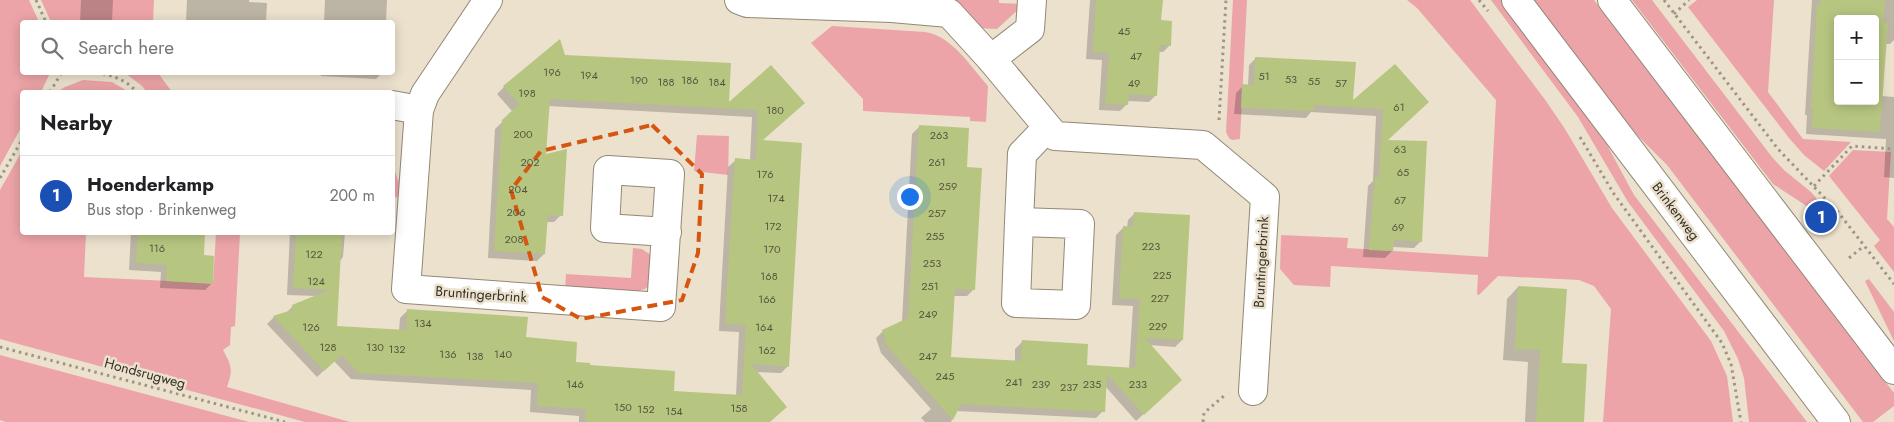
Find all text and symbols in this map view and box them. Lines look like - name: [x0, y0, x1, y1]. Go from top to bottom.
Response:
- map controls: [1834, 15, 1879, 105]
- button: +: [1834, 15, 1879, 60]
- search box: [20, 20, 395, 75]
- house number: 45: [1118, 23, 1130, 39]
- icon: search: [38, 34, 66, 62]
- text: Search here: [78, 34, 174, 61]
- house number: 47: [1130, 48, 1142, 64]
- button: −: [1834, 60, 1879, 105]
- house number: 196: [543, 64, 561, 80]
- house number: 194: [580, 67, 598, 83]
- house number: 51: [1258, 68, 1270, 84]
- house number: 53: [1285, 71, 1297, 87]
- house number: 190: [630, 72, 648, 88]
- house number: 186: [681, 72, 699, 88]
- house number: 55: [1308, 73, 1320, 89]
- house number: 188: [658, 74, 674, 90]
- house number: 184: [708, 74, 726, 90]
- house number: 49: [1128, 75, 1140, 91]
- house number: 57: [1335, 75, 1347, 91]
- house number: 198: [518, 85, 536, 101]
- house number: 61: [1393, 99, 1405, 115]
- house number: 180: [766, 102, 784, 118]
- text: Nearby: [40, 108, 112, 138]
- house number: 200: [513, 126, 533, 142]
- house number: 263: [930, 127, 948, 143]
- house number: 63: [1394, 141, 1406, 157]
- house number: 202: [520, 154, 540, 170]
- house number: 261: [928, 154, 946, 170]
- house number: 65: [1397, 164, 1409, 180]
- house number: 176: [756, 166, 774, 182]
- text: Hoenderkamp: [87, 171, 214, 198]
- house number: 259: [939, 178, 957, 194]
- street label: Brinkenweg: [1647, 178, 1705, 244]
- house number: 204: [508, 181, 528, 197]
- text: 1: [52, 184, 60, 207]
- text: 200 m: [329, 184, 375, 207]
- your location: [897, 184, 923, 210]
- house number: 174: [767, 190, 785, 206]
- house number: 67: [1394, 192, 1406, 208]
- text: Bus stop · Brinkenweg: [87, 198, 236, 221]
- pin: 1: [1805, 198, 1837, 236]
- house number: 206: [506, 204, 526, 220]
- house number: 257: [928, 205, 946, 221]
- street label: Bruntingerbrink: [1249, 215, 1273, 308]
- house number: 172: [765, 218, 781, 234]
- house number: 69: [1392, 219, 1404, 235]
- house number: 255: [926, 228, 944, 244]
- house number: 208: [505, 231, 523, 247]
- house number: 223: [1142, 238, 1160, 254]
- house number: 116: [149, 240, 165, 256]
- house number: 170: [763, 241, 781, 257]
- house number: 122: [305, 246, 323, 262]
- house number: 253: [923, 255, 941, 271]
- house number: 225: [1153, 267, 1171, 283]
- house number: 168: [760, 268, 778, 284]
- house number: 124: [307, 273, 325, 289]
- house number: 251: [921, 278, 939, 294]
- street label: Bruntingerbrink: [435, 281, 528, 307]
- house number: 227: [1151, 290, 1169, 306]
- house number: 166: [758, 291, 776, 307]
- house number: 249: [918, 306, 938, 322]
- house number: 134: [414, 315, 432, 331]
- house number: 229: [1149, 318, 1167, 334]
- house number: 126: [302, 319, 320, 335]
- house number: 164: [755, 319, 773, 335]
- house number: 128: [319, 339, 337, 355]
- house number: 130: [366, 339, 384, 355]
- house number: 132: [388, 341, 406, 357]
- house number: 162: [758, 342, 776, 358]
- house number: 136: [439, 346, 457, 362]
- house number: 140: [494, 346, 512, 362]
- house number: 138: [467, 348, 483, 364]
- house number: 247: [919, 348, 937, 364]
- street label: Hondsrugweg: [102, 353, 188, 393]
- house number: 245: [936, 368, 954, 384]
- house number: 241: [1005, 374, 1023, 390]
- house number: 146: [566, 376, 584, 392]
- house number: 239: [1032, 376, 1050, 392]
- house number: 235: [1083, 376, 1101, 392]
- house number: 233: [1129, 376, 1147, 392]
- house number: 237: [1060, 379, 1078, 395]
- house number: 150: [614, 399, 632, 415]
- house number: 158: [730, 400, 748, 416]
- house number: 152: [637, 401, 655, 417]
- house number: 154: [665, 403, 683, 419]

